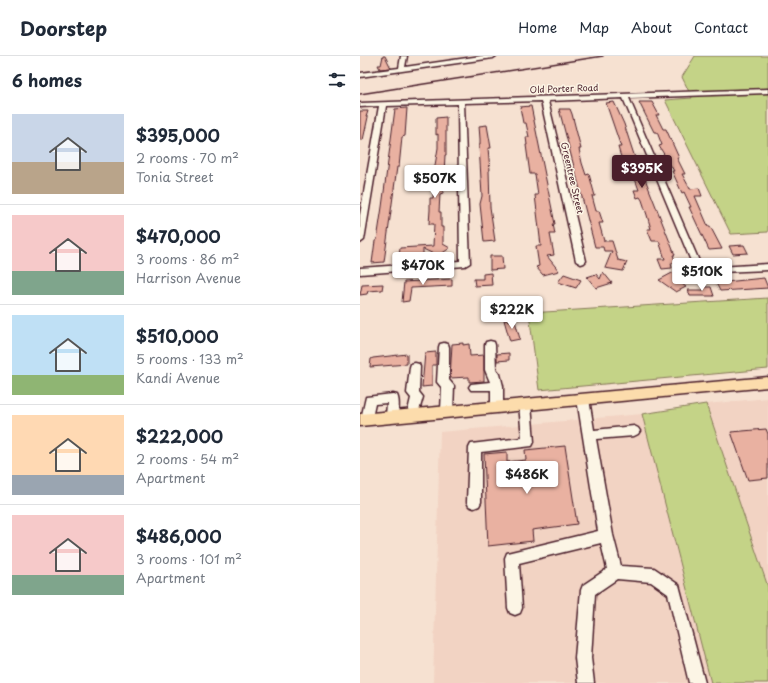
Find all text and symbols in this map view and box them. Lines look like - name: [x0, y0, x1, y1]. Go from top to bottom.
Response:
- text: Doorstep: [20, 14, 107, 42]
- text: Home: [518, 17, 557, 38]
- text: Map: [579, 17, 609, 38]
- text: About: [631, 17, 672, 38]
- text: Contact: [694, 17, 748, 38]
- text: 6 homes: [12, 67, 82, 93]
- icon: filters: [326, 69, 348, 91]
- street label: Old Porter Road: [529, 80, 598, 96]
- text: $395,000: [136, 122, 220, 148]
- icon: home: [44, 130, 92, 178]
- street label: Greentree Street: [558, 141, 588, 215]
- text: 2 rooms · 70 m²: [136, 148, 239, 167]
- pin: $395K: [614, 155, 670, 189]
- text: $395K: [621, 158, 663, 177]
- pin: $507K: [407, 165, 463, 199]
- text: Tonia Street: [136, 167, 214, 186]
- text: $507K: [413, 168, 457, 187]
- text: $470,000: [136, 223, 221, 249]
- icon: home: [44, 231, 92, 279]
- text: 3 rooms · 86 m²: [136, 249, 239, 268]
- pin: $470K: [395, 252, 451, 286]
- text: $470K: [401, 255, 445, 274]
- pin: $510K: [674, 258, 730, 292]
- text: $510K: [681, 261, 723, 280]
- text: Harrison Avenue: [136, 268, 241, 287]
- pin: $222K: [484, 296, 540, 330]
- text: $222K: [490, 299, 534, 318]
- text: $510,000: [136, 323, 219, 349]
- icon: home: [44, 331, 92, 379]
- text: 5 rooms · 133 m²: [136, 349, 244, 368]
- text: Kandi Avenue: [136, 368, 220, 387]
- text: $222,000: [136, 423, 223, 449]
- icon: home: [44, 431, 92, 479]
- text: 2 rooms · 54 m²: [136, 449, 239, 468]
- pin: $486K: [499, 461, 555, 495]
- text: $486K: [505, 464, 549, 483]
- text: Apartment: [136, 468, 205, 487]
- text: $486,000: [136, 523, 222, 549]
- icon: home: [44, 531, 92, 579]
- text: 3 rooms · 101 m²: [136, 549, 242, 568]
- text: Apartment: [136, 568, 205, 587]

